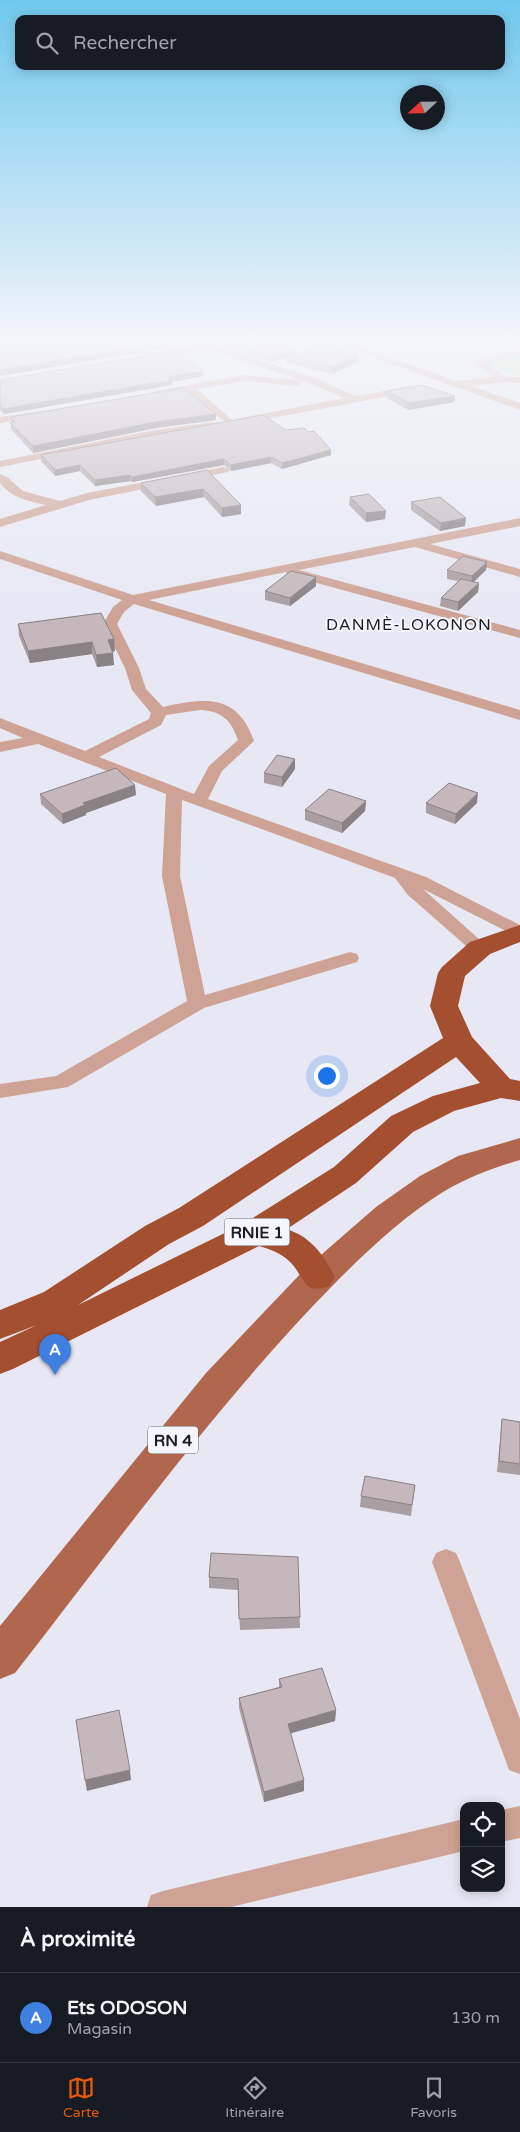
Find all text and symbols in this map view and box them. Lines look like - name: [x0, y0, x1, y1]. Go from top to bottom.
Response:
- search box: [15, 15, 505, 70]
- icon: search: [33, 29, 61, 57]
- text: Rechercher: [73, 32, 176, 54]
- north arrow: [400, 85, 445, 130]
- district label: DANMÈ-LOKONON: [326, 615, 492, 635]
- your location: [314, 1063, 340, 1089]
- road number: RNIE 1: [224, 1218, 290, 1246]
- pin: A: [39, 1334, 71, 1375]
- road number: RN 4: [148, 1426, 198, 1454]
- map controls: [460, 1802, 505, 1892]
- button: locate: [460, 1802, 505, 1847]
- button: layers: [460, 1847, 505, 1892]
- text: À proximité: [20, 1927, 135, 1952]
- text: Ets ODOSON: [67, 1997, 188, 2019]
- text: A: [30, 2008, 42, 2028]
- text: 130 m: [451, 2008, 500, 2028]
- text: Magasin: [67, 2019, 132, 2039]
- tab: Carte: [63, 2074, 99, 2121]
- tab: Itinéraire: [225, 2074, 284, 2121]
- tab: Favoris: [410, 2074, 457, 2121]

